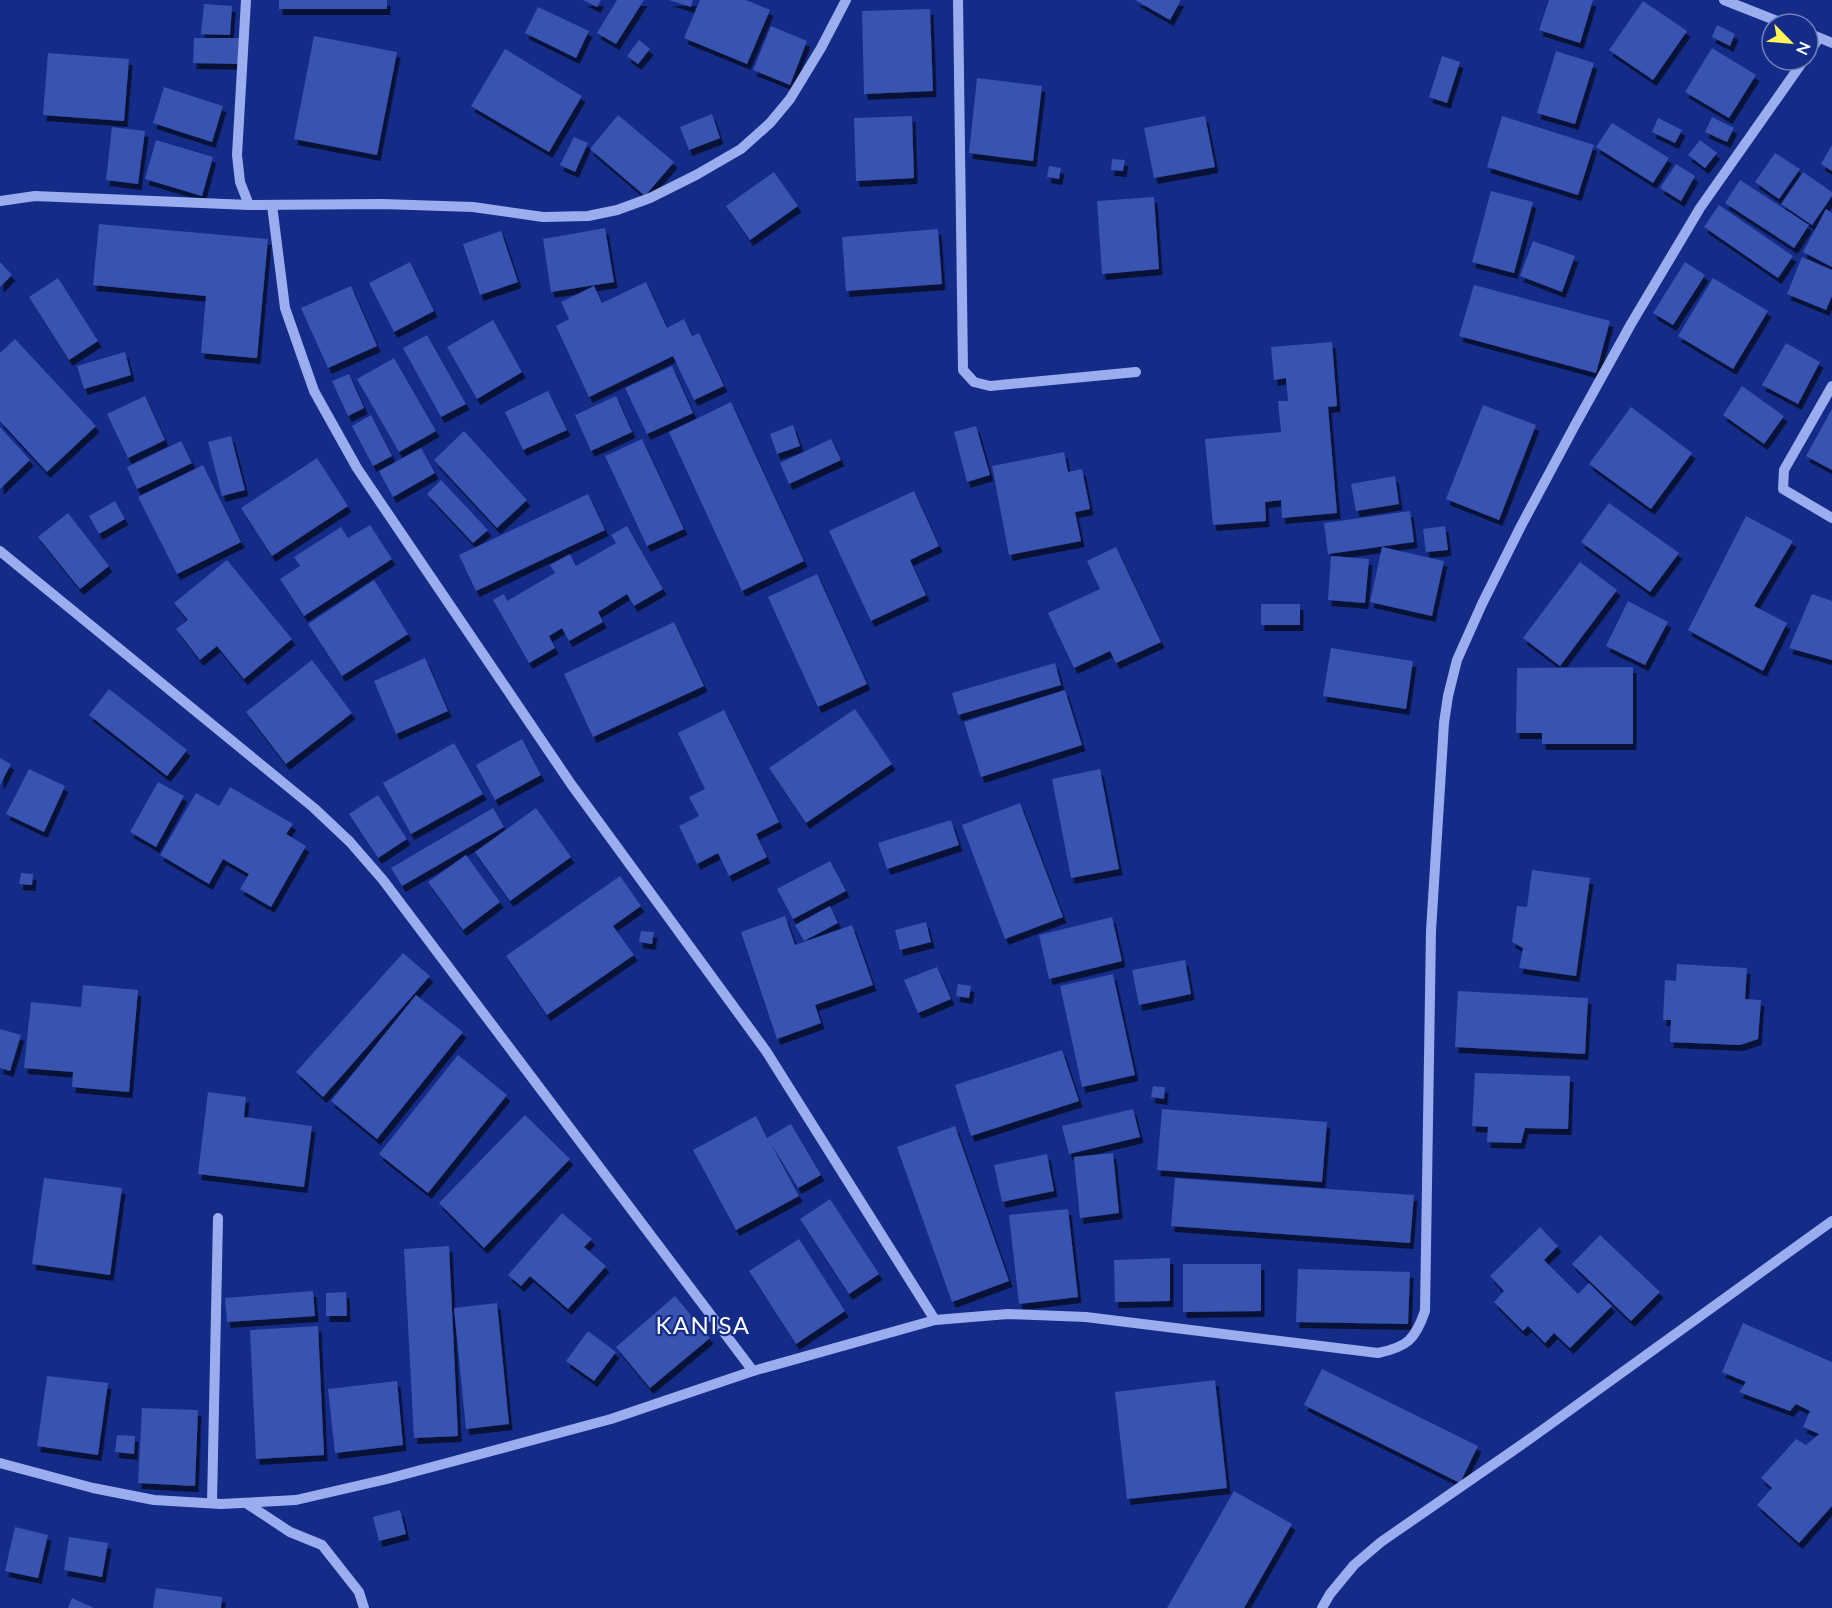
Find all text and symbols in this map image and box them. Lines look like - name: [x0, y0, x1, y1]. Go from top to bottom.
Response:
- north arrow: [1760, 12, 1820, 72]
- text: N: [1793, 39, 1815, 58]
- district label: KANISA: [655, 1310, 751, 1339]

